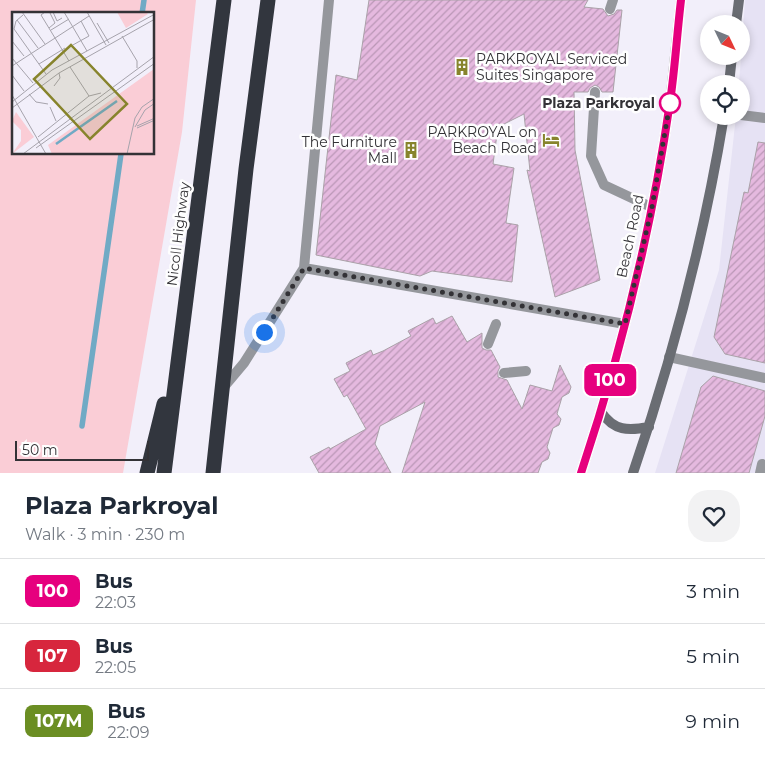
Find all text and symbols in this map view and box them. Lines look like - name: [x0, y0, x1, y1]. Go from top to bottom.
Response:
- inset map: [12, 12, 155, 155]
- north arrow: [700, 15, 750, 65]
- map controls: [700, 15, 750, 125]
- place label: PARKROYAL Serviced Suites Singapore: [476, 50, 627, 84]
- building icon: PARKROYAL Serviced Suites Singapore: [452, 57, 472, 77]
- button: locate: [700, 75, 750, 125]
- marker: Plaza Parkroyal: [659, 92, 681, 114]
- place label: Plaza Parkroyal: [542, 94, 655, 112]
- place label: PARKROYAL on Beach Road: [428, 123, 537, 157]
- hotel icon: PARKROYAL on Beach Road: [541, 130, 561, 150]
- place label: The Furniture Mall: [302, 133, 397, 167]
- building icon: The Furniture Mall: [401, 140, 421, 160]
- street label: Nicoll Highway: [163, 181, 193, 287]
- street label: Beach Road: [612, 193, 648, 279]
- your location: [252, 320, 277, 345]
- line badge: 100: [581, 364, 639, 396]
- text: 100: [594, 369, 626, 391]
- scale bar: [15, 438, 149, 461]
- text: 50 m: [22, 441, 58, 459]
- button: heart: [688, 490, 740, 542]
- text: Plaza Parkroyal: [25, 491, 219, 520]
- text: Walk · 3 min · 230 m: [25, 525, 185, 544]
- text: Bus: [95, 570, 133, 593]
- text: 100: [37, 580, 68, 602]
- text: 3 min: [686, 580, 740, 603]
- text: 22:03: [95, 593, 136, 612]
- text: Bus: [95, 635, 133, 658]
- text: 107: [37, 645, 68, 667]
- text: 5 min: [686, 645, 740, 668]
- text: 22:05: [95, 658, 136, 677]
- text: Bus: [108, 700, 145, 723]
- text: 107M: [35, 710, 83, 732]
- text: 9 min: [685, 710, 740, 733]
- text: 22:09: [108, 723, 149, 742]

